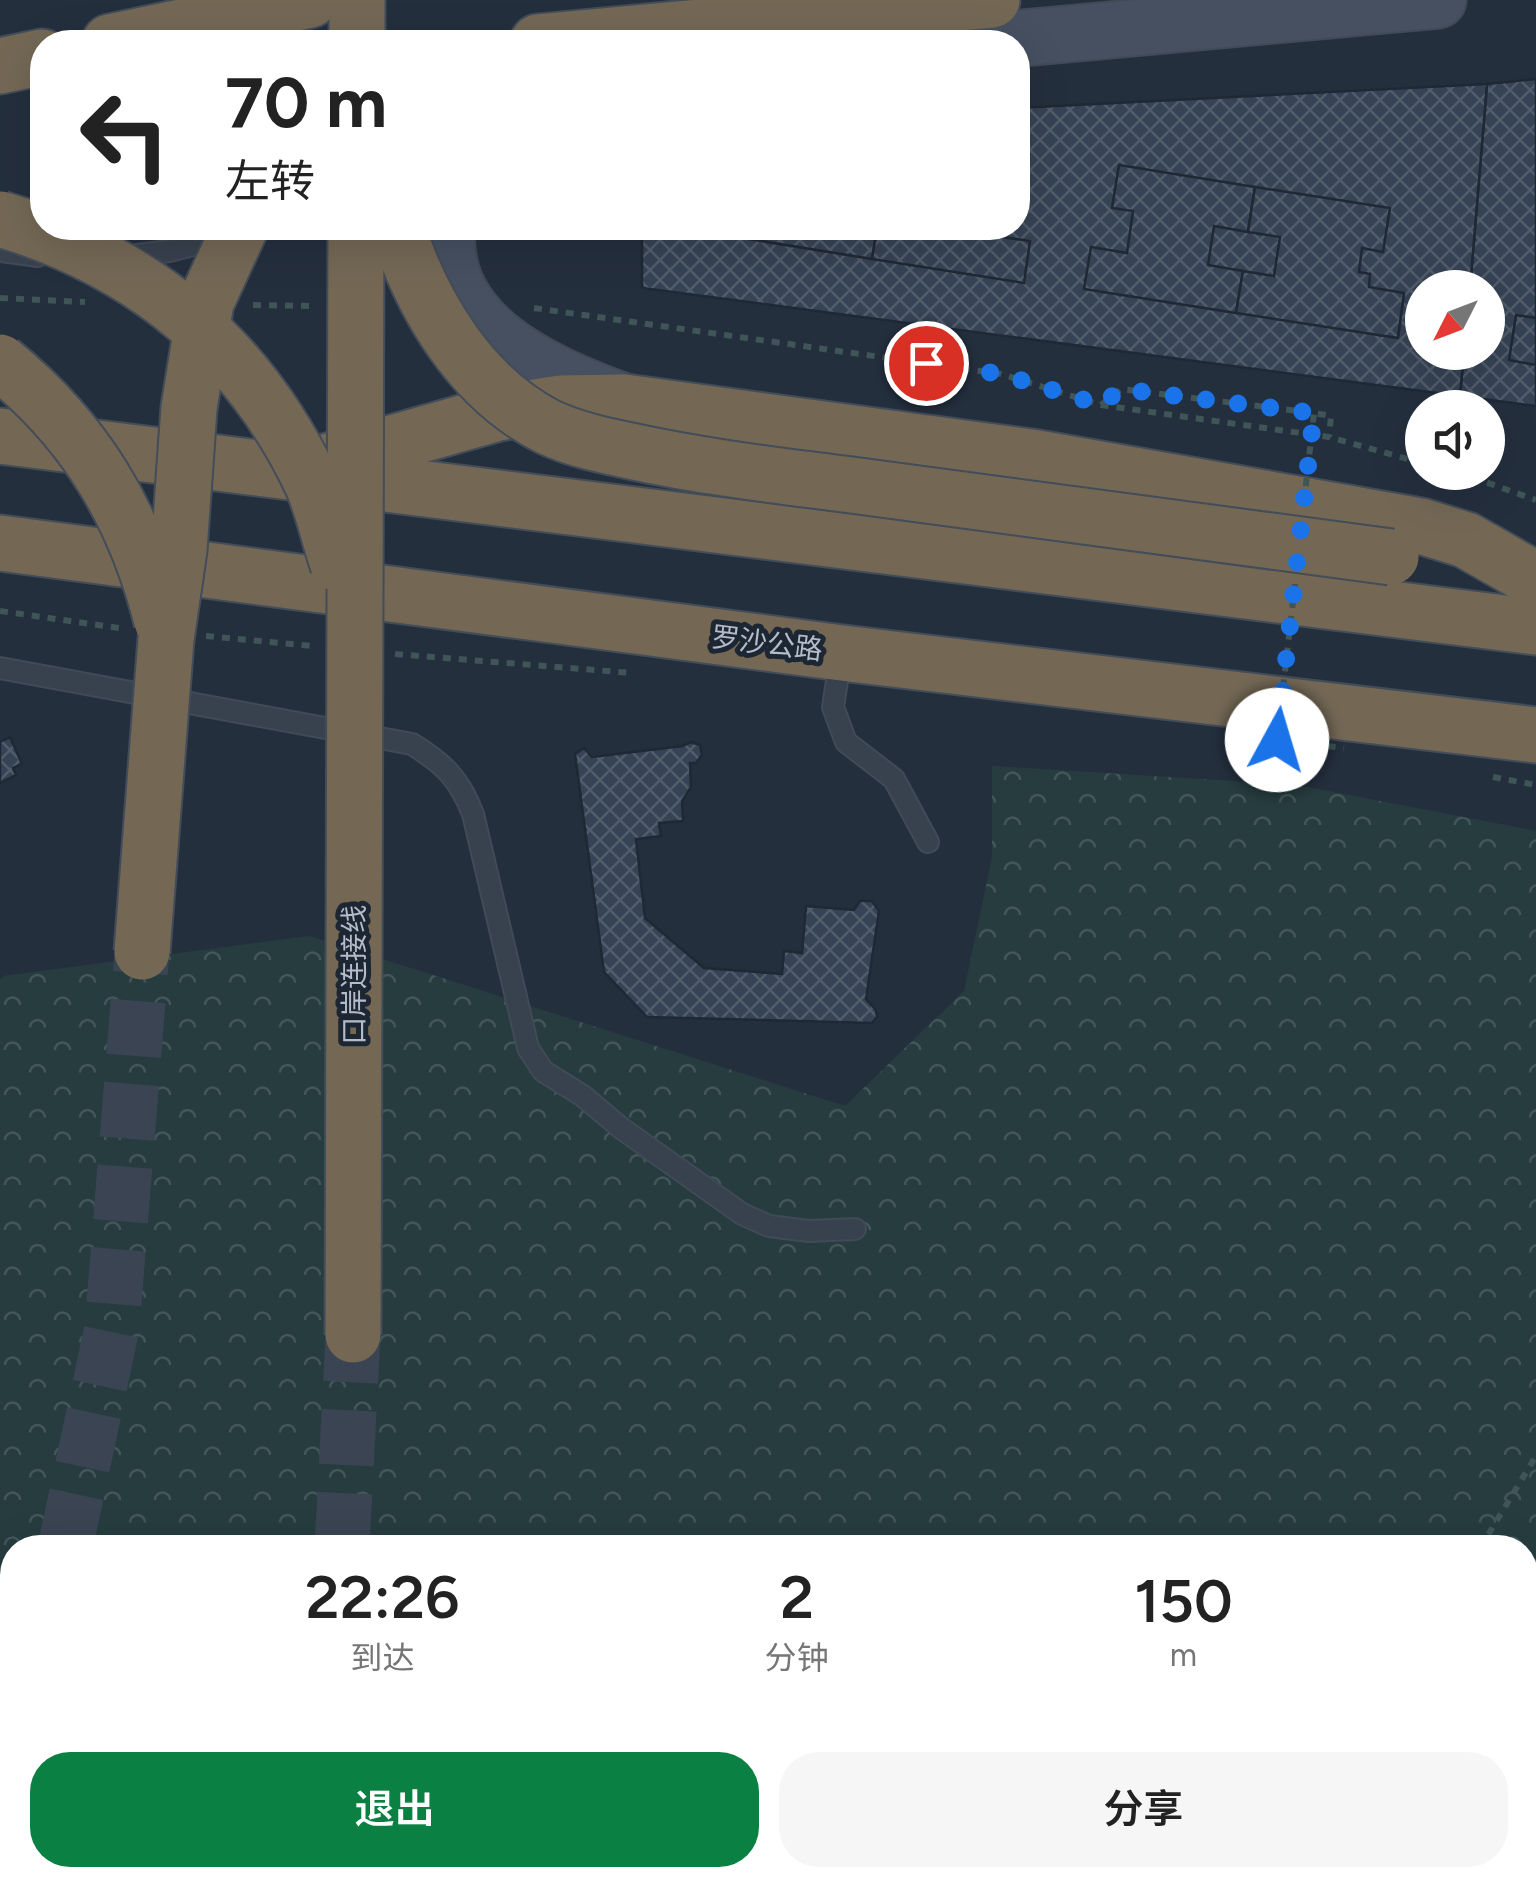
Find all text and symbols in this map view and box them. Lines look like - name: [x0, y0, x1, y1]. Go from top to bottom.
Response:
- text: 70 m: [225, 60, 387, 145]
- icon: left: [60, 70, 190, 200]
- text: 左转: [225, 154, 315, 208]
- north arrow: [1405, 270, 1505, 370]
- map controls: [1405, 270, 1505, 490]
- pin: [884, 321, 969, 406]
- icon: arrive: [899, 336, 954, 391]
- button: sound: [1405, 390, 1505, 490]
- street label: 罗沙公路: [709, 619, 825, 667]
- position arrow: [1225, 688, 1329, 792]
- street label: 口岸连接线: [337, 905, 371, 1045]
- text: 22:26: [305, 1561, 459, 1633]
- text: 2: [780, 1561, 814, 1633]
- text: 150: [1134, 1565, 1233, 1637]
- text: m: [1170, 1636, 1197, 1674]
- text: 到达: [350, 1639, 414, 1677]
- text: 分钟: [765, 1639, 829, 1677]
- button: 退出: [30, 1752, 759, 1867]
- button: 分享: [779, 1752, 1508, 1867]

